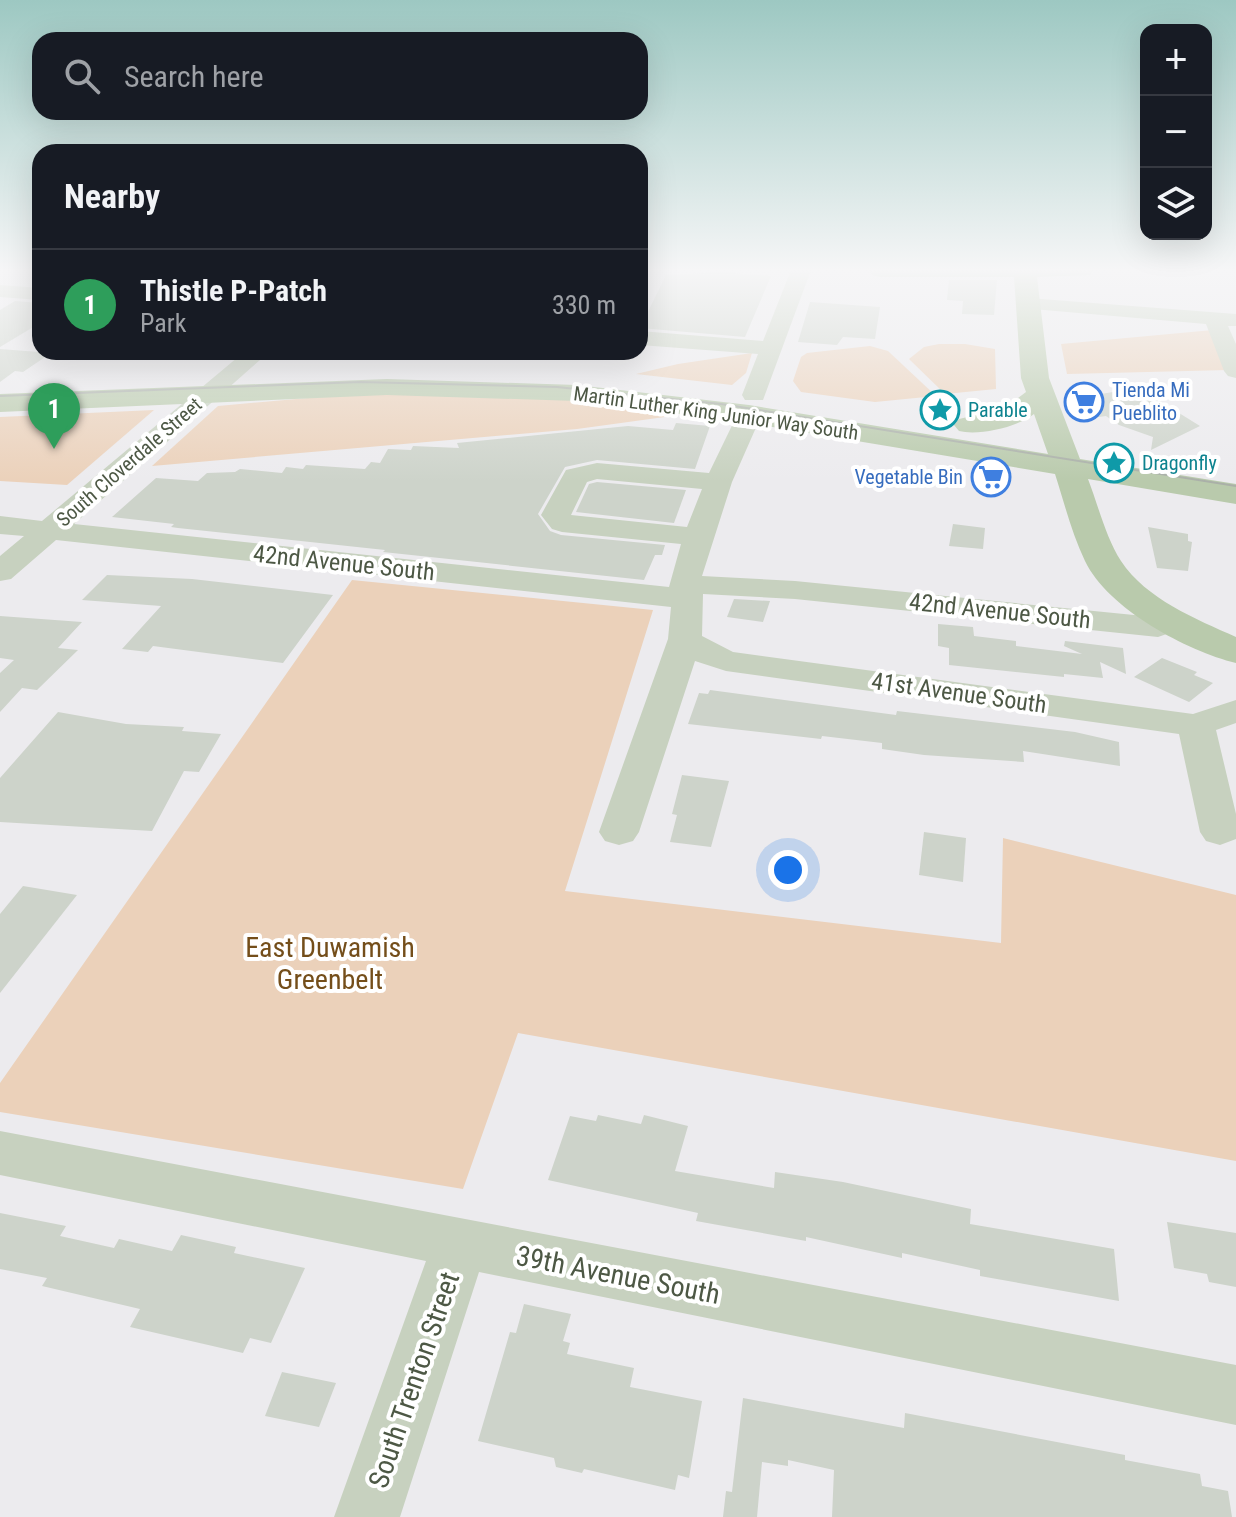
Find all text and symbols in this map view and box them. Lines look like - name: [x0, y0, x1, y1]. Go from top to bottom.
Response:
- map controls: [1140, 24, 1212, 240]
- button: +: [1140, 24, 1212, 96]
- search box: [32, 32, 648, 120]
- icon: search: [60, 54, 104, 98]
- text: Search here: [124, 59, 264, 94]
- button: −: [1140, 96, 1212, 168]
- button: layers: [1140, 168, 1212, 240]
- text: Nearby: [64, 176, 160, 216]
- text: Thistle P-Patch: [140, 273, 327, 308]
- text: 1: [83, 290, 97, 320]
- text: 330 m: [552, 290, 616, 320]
- text: Park: [140, 308, 186, 338]
- place label: Tienda Mi Pueblito: [1112, 378, 1190, 425]
- street label: Martin Luther King Junior Way South: [572, 381, 860, 445]
- supermarket icon: Tienda Mi Pueblito: [1063, 381, 1105, 423]
- pin: 1: [28, 383, 80, 449]
- place icon: Parable: [919, 389, 961, 431]
- street label: South Cloverdale Street: [51, 392, 207, 532]
- place label: Parable: [968, 398, 1028, 422]
- place icon: Dragonfly: [1093, 442, 1135, 484]
- place label: Dragonfly: [1142, 451, 1217, 475]
- supermarket icon: Vegetable Bin: [970, 456, 1012, 498]
- place label: Vegetable Bin: [854, 465, 963, 489]
- street label: 42nd Avenue South: [252, 540, 436, 586]
- street label: 42nd Avenue South: [908, 588, 1092, 634]
- street label: 41st Avenue South: [870, 667, 1048, 719]
- your location: [768, 850, 808, 890]
- park label: East Duwamish Greenbelt: [245, 931, 415, 996]
- street label: 39th Avenue South: [513, 1239, 723, 1311]
- street label: South Trenton Street: [362, 1268, 466, 1492]

